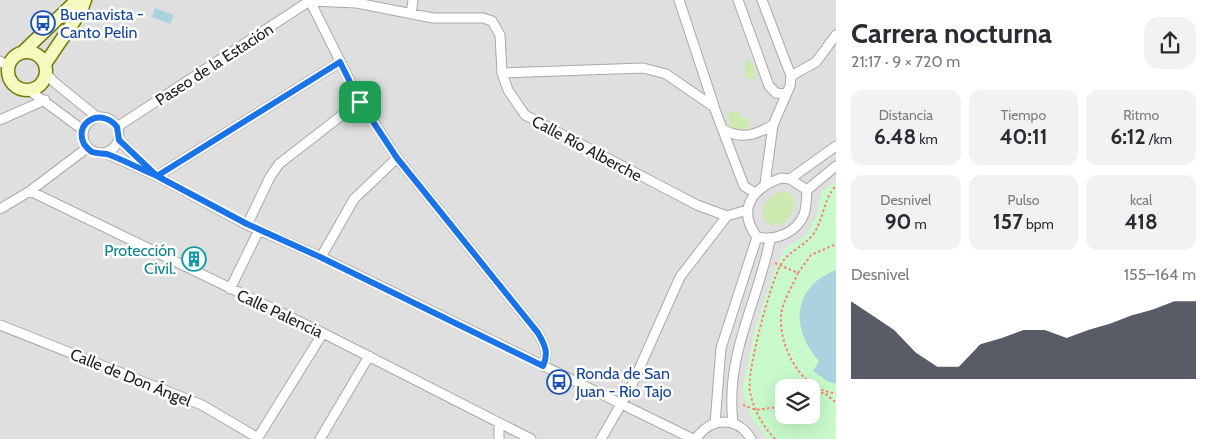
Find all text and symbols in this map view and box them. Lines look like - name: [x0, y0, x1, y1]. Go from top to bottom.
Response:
- place label: Buenavista - Canto Pelin: [60, 5, 144, 42]
- bus stop icon: Buenavista - Canto Pelin: [30, 10, 56, 36]
- text: Carrera nocturna: [851, 16, 1052, 50]
- button: share: [1144, 17, 1196, 69]
- street label: Paseo de la Estación: [152, 19, 277, 110]
- text: 21:17 · 9 × 720 m: [851, 52, 960, 71]
- pin: [339, 81, 381, 123]
- icon: arrive: [346, 88, 374, 116]
- text: Distancia: [879, 106, 933, 124]
- text: Tiempo: [1001, 106, 1046, 124]
- text: Ritmo: [1123, 106, 1159, 124]
- street label: Calle Río Alberche: [529, 111, 645, 185]
- text: 6.48: [874, 124, 916, 149]
- text: 40:11: [999, 124, 1048, 149]
- text: 6:12: [1110, 124, 1146, 149]
- text: km: [916, 130, 938, 148]
- text: /km: [1146, 130, 1172, 148]
- text: Desnivel: [880, 191, 931, 209]
- text: Pulso: [1007, 191, 1040, 209]
- text: kcal: [1130, 191, 1152, 209]
- text: 90: [885, 209, 911, 234]
- text: 157: [993, 209, 1023, 234]
- text: 418: [1125, 209, 1158, 234]
- text: m: [911, 215, 927, 233]
- text: bpm: [1023, 215, 1054, 233]
- place label: Protección Civil.: [104, 241, 176, 278]
- building icon: Protección Civil.: [181, 246, 207, 272]
- text: Desnivel: [851, 265, 909, 284]
- text: 155–164 m: [1124, 265, 1196, 284]
- street label: Calle Palencia: [234, 285, 326, 342]
- street label: Calle de Don Ángel: [67, 344, 194, 411]
- place label: Ronda de San Juan - Rio Tajo: [575, 364, 672, 401]
- bus stop icon: Ronda de San Juan - Rio Tajo: [546, 369, 572, 395]
- map controls: [775, 379, 820, 424]
- button: layers: [775, 379, 820, 424]

